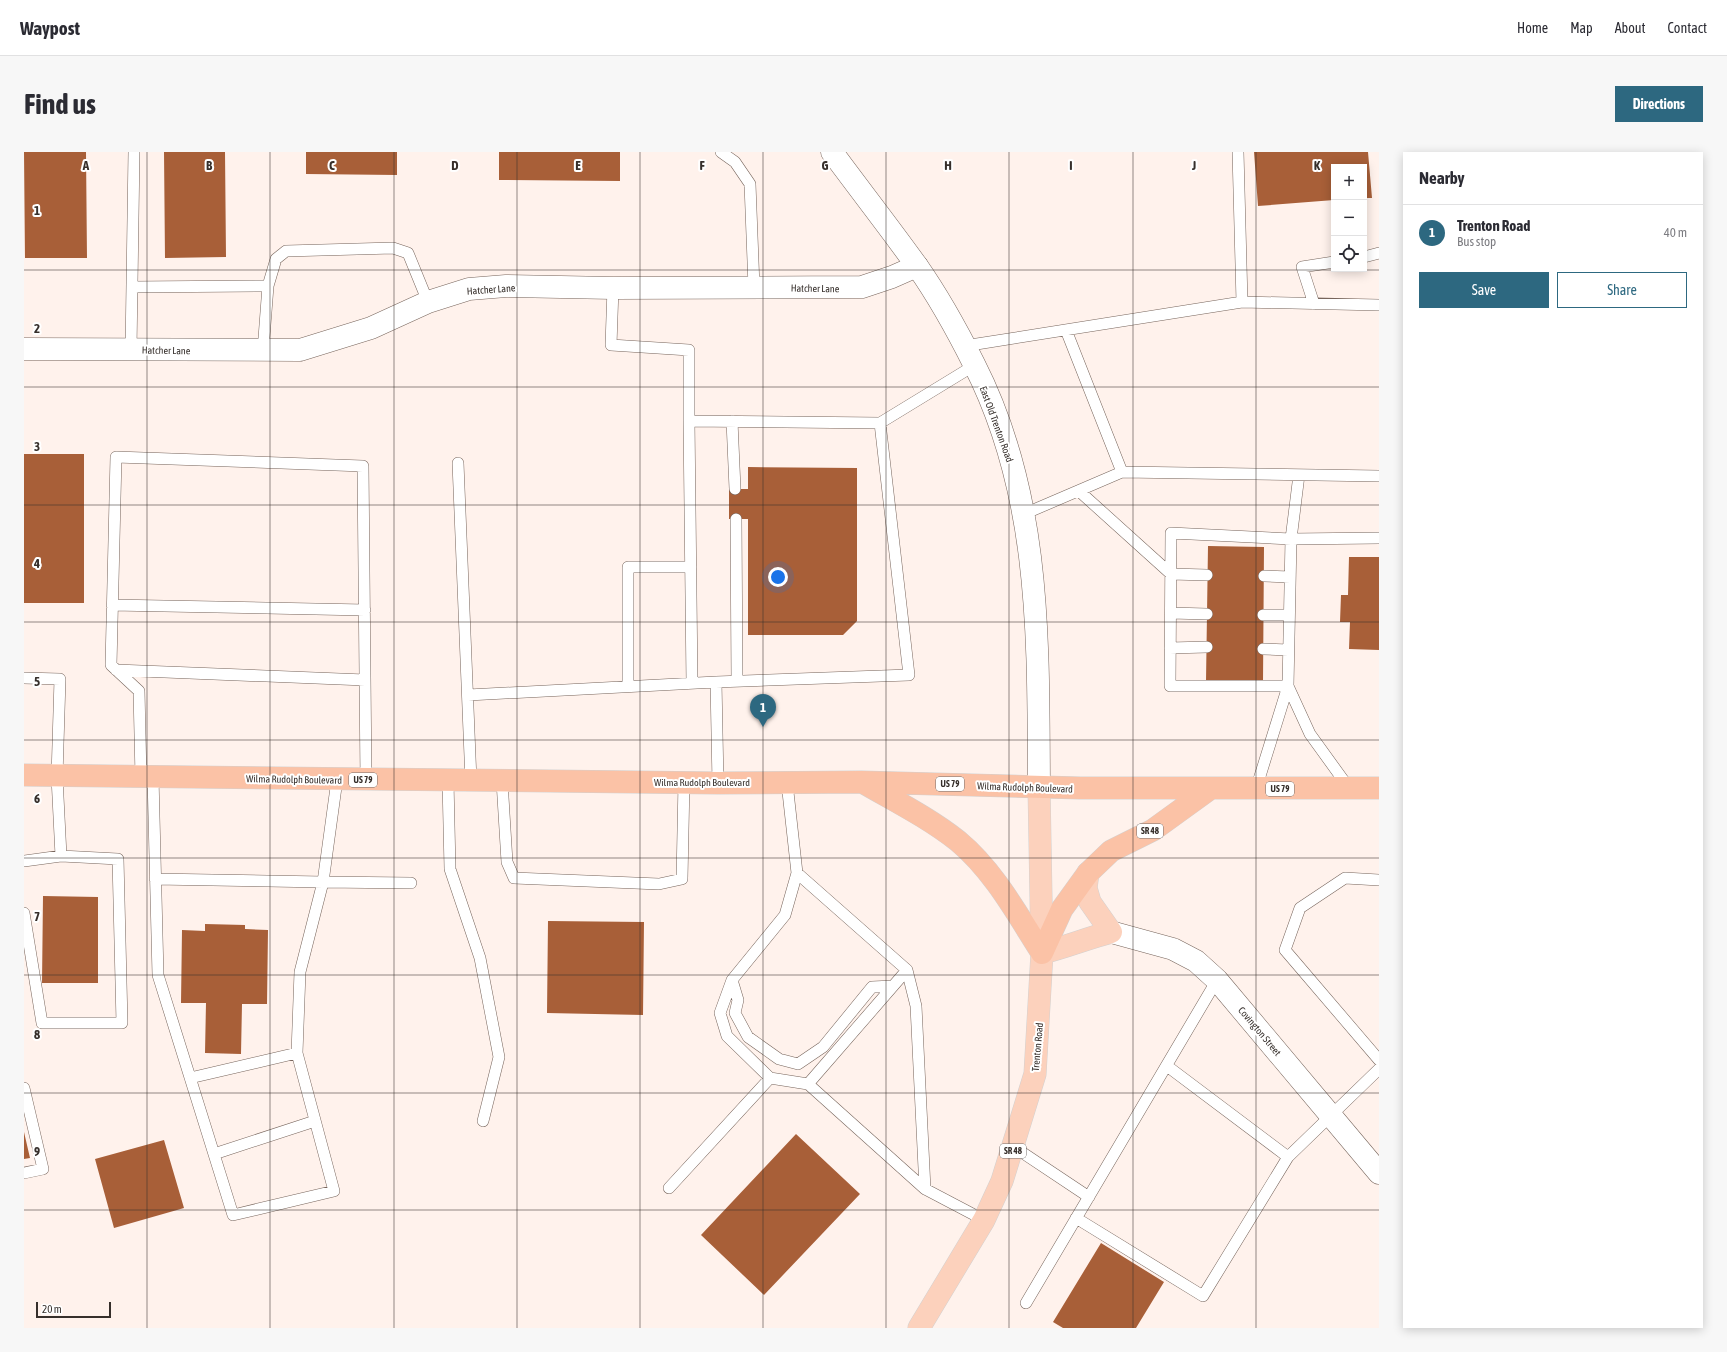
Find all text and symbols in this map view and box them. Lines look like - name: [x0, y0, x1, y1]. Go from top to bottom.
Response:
- text: Waypost: [20, 17, 80, 39]
- text: Home: [1517, 20, 1548, 36]
- text: Map: [1570, 20, 1593, 36]
- text: About: [1615, 20, 1646, 36]
- text: Contact: [1668, 20, 1707, 36]
- button: Directions: [1615, 86, 1703, 122]
- text: Find us: [24, 88, 96, 120]
- text: A: [82, 158, 90, 173]
- text: B: [206, 158, 213, 173]
- text: C: [329, 158, 335, 173]
- text: D: [451, 158, 459, 173]
- text: E: [575, 158, 581, 173]
- text: F: [699, 158, 705, 173]
- text: G: [822, 158, 829, 173]
- text: H: [944, 158, 952, 173]
- text: I: [1069, 158, 1073, 173]
- text: J: [1191, 158, 1196, 173]
- text: K: [1314, 158, 1321, 173]
- map controls: [1331, 164, 1367, 272]
- button: +: [1331, 164, 1367, 200]
- text: Nearby: [1419, 168, 1465, 188]
- button: −: [1331, 200, 1367, 236]
- text: 1: [34, 203, 40, 218]
- text: Trenton Road: [1457, 217, 1530, 234]
- text: 1: [1429, 225, 1435, 240]
- text: 40 m: [1664, 225, 1687, 240]
- text: Bus stop: [1457, 234, 1496, 249]
- button: locate: [1331, 236, 1367, 272]
- button: Save: [1419, 272, 1549, 308]
- button: Share: [1557, 272, 1687, 308]
- street label: Hatcher Lane: [466, 282, 516, 297]
- street label: Hatcher Lane: [791, 283, 840, 294]
- text: 2: [34, 321, 40, 336]
- street label: Hatcher Lane: [142, 345, 191, 356]
- street label: East Old Trenton Road: [978, 385, 1015, 464]
- text: 3: [34, 439, 40, 454]
- text: 4: [33, 556, 40, 571]
- your location: [768, 567, 788, 587]
- text: 5: [34, 674, 40, 689]
- pin: 1: [750, 694, 776, 727]
- street label: Wilma Rudolph Boulevard: [246, 773, 342, 786]
- road number: US 79: [349, 773, 377, 787]
- street label: Wilma Rudolph Boulevard: [654, 777, 750, 788]
- road number: US 79: [936, 777, 964, 791]
- street label: Wilma Rudolph Boulevard: [977, 780, 1073, 795]
- road number: US 79: [1266, 782, 1294, 796]
- text: 6: [34, 791, 40, 806]
- road number: SR 48: [1137, 824, 1163, 838]
- text: 7: [34, 909, 40, 924]
- street label: Covington Street: [1236, 1005, 1283, 1058]
- street label: Trenton Road: [1030, 1022, 1045, 1072]
- text: 8: [34, 1027, 40, 1042]
- text: 9: [34, 1144, 40, 1159]
- road number: SR 48: [1000, 1144, 1026, 1158]
- scale bar: [36, 1300, 111, 1319]
- text: 20 m: [42, 1303, 62, 1315]

